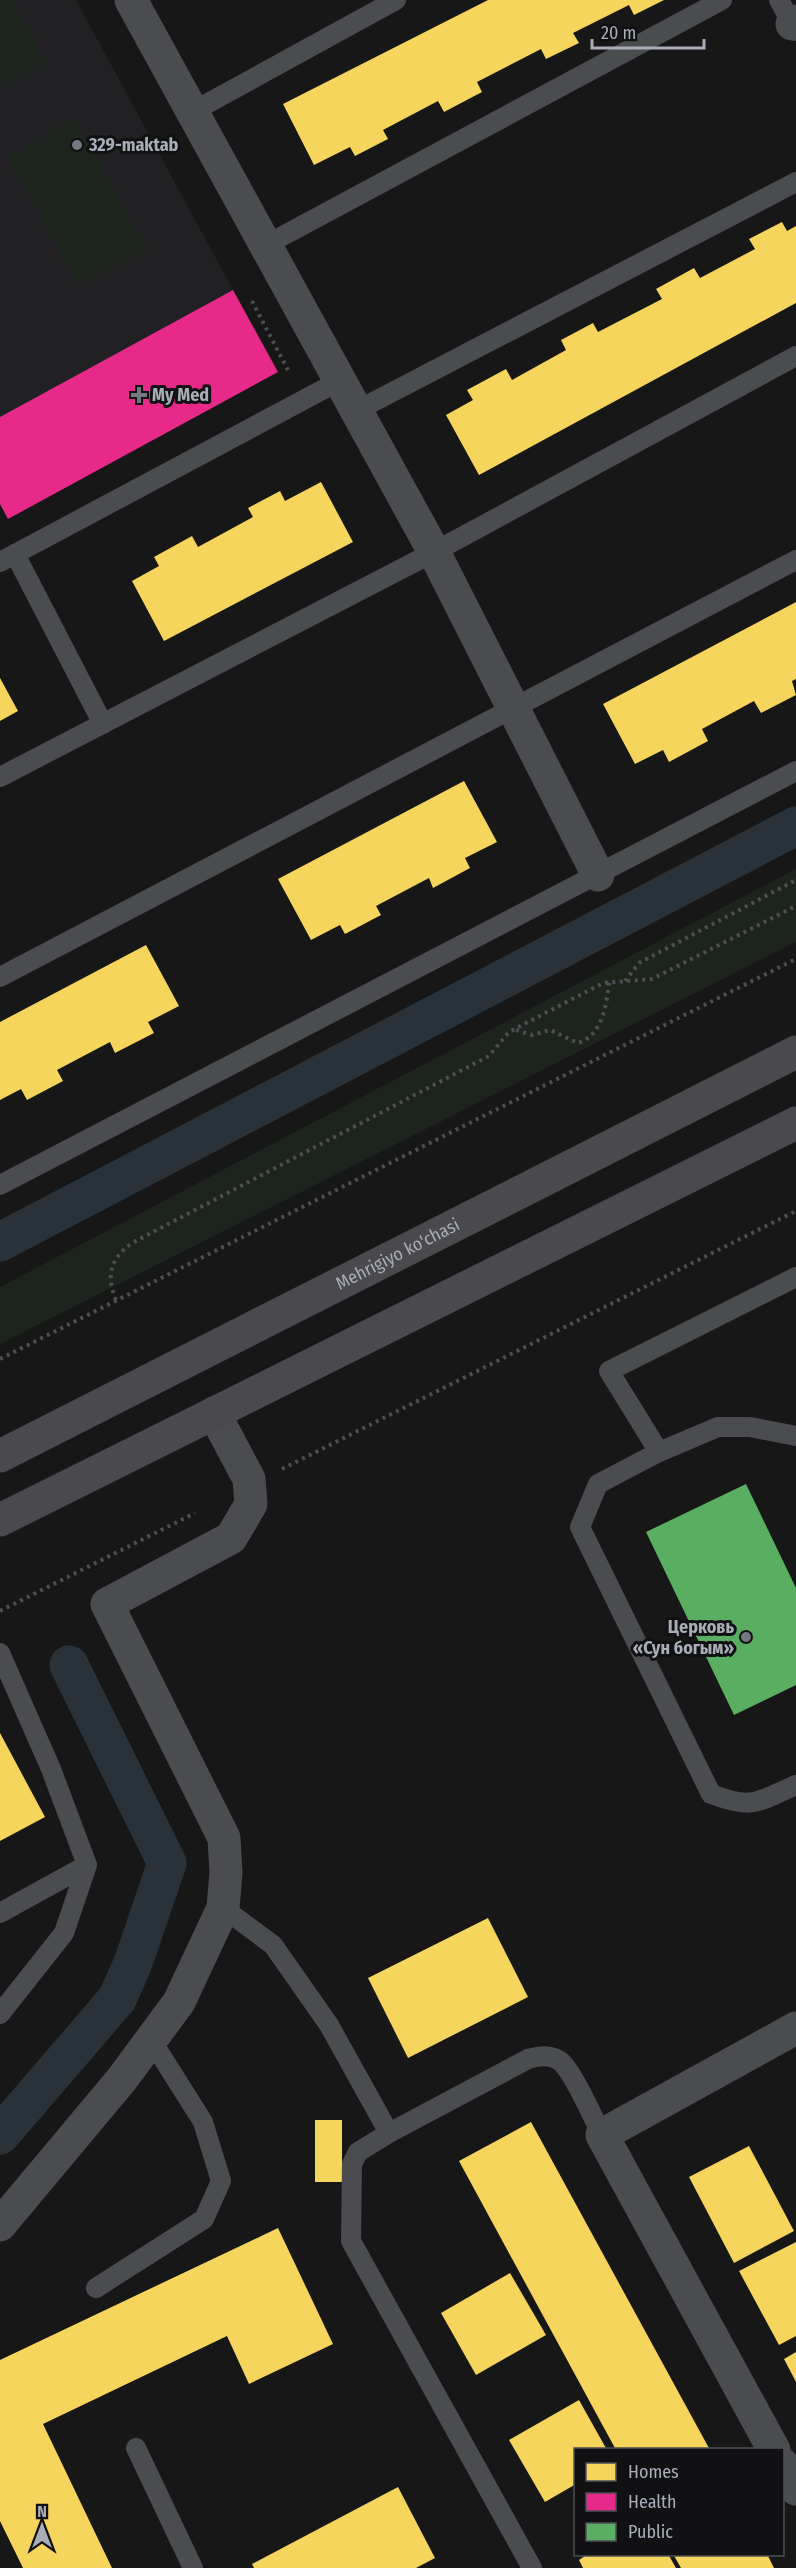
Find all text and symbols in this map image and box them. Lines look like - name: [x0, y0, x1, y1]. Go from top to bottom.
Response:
- scale bar: [592, 12, 704, 50]
- text: 20 m: [601, 22, 636, 44]
- place label: 329-maktab: [88, 134, 179, 156]
- marker: 329-maktab: [70, 138, 84, 152]
- place label: My Med: [152, 384, 209, 406]
- marker: My Med: [130, 386, 148, 404]
- street label: Mehrigiyo ko'chasi: [332, 1214, 463, 1295]
- place label: Церковь «Сун богым»: [633, 1616, 734, 1659]
- marker: Церковь «Сун богым»: [739, 1630, 753, 1644]
- legend: [574, 2448, 784, 2556]
- text: Homes: [628, 2461, 679, 2483]
- text: Health: [628, 2491, 676, 2513]
- north arrow: [12, 2496, 72, 2556]
- text: N: [37, 2502, 47, 2521]
- text: Public: [628, 2521, 673, 2543]

